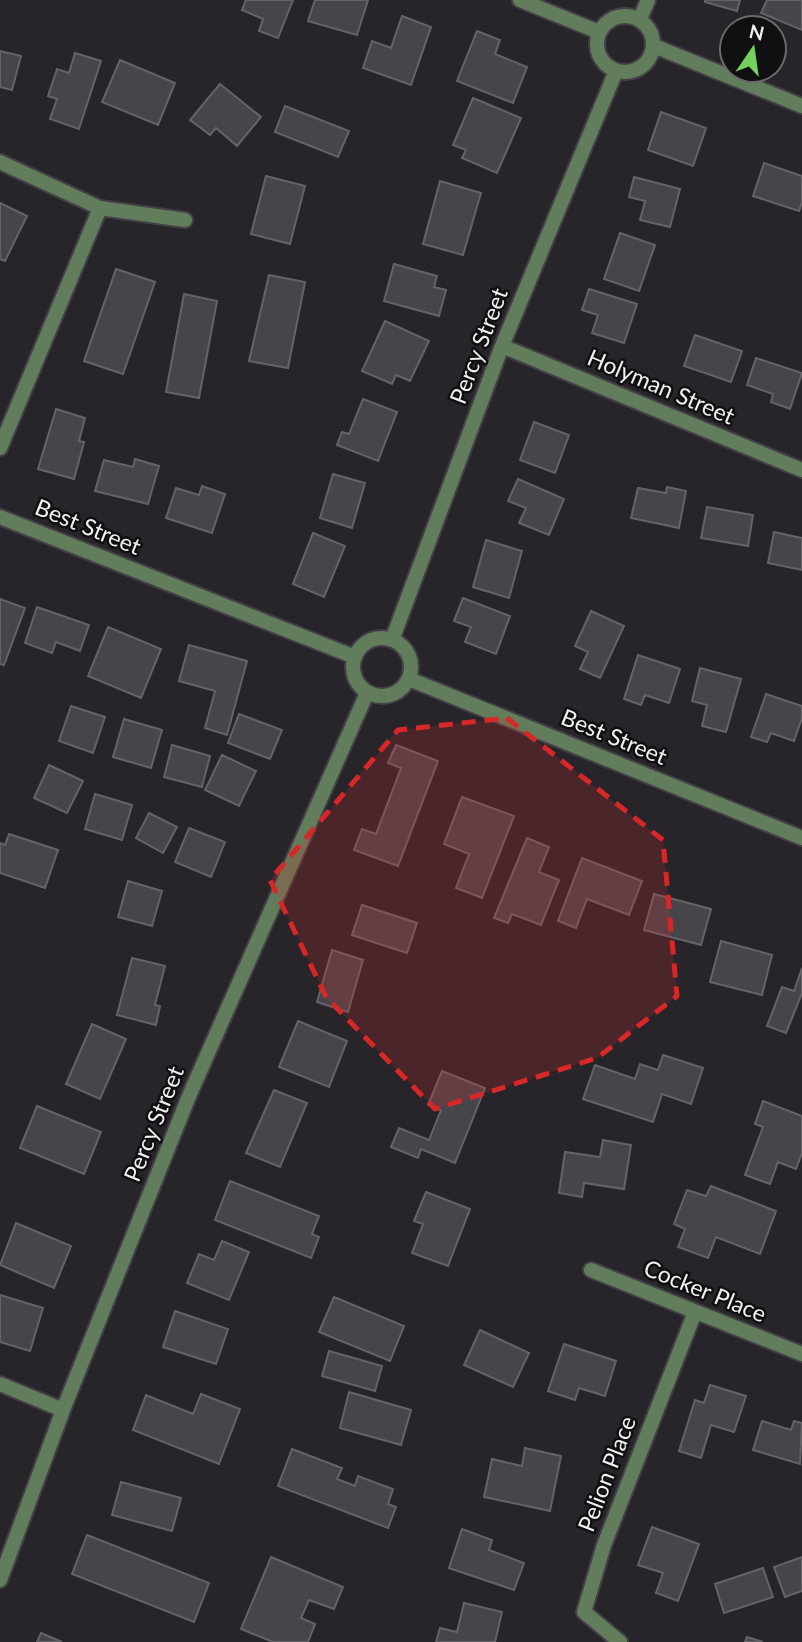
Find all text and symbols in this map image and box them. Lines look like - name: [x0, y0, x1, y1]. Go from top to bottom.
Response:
- north arrow: [718, 14, 788, 84]
- text: N: [747, 19, 767, 45]
- street label: Percy Street: [443, 283, 513, 408]
- street label: Holyman Street: [584, 342, 740, 430]
- street label: Best Street: [31, 492, 146, 560]
- street label: Best Street: [557, 702, 672, 770]
- street label: Percy Street: [117, 1061, 189, 1185]
- street label: Cocker Place: [640, 1253, 771, 1327]
- street label: Pelion Place: [571, 1412, 641, 1535]

